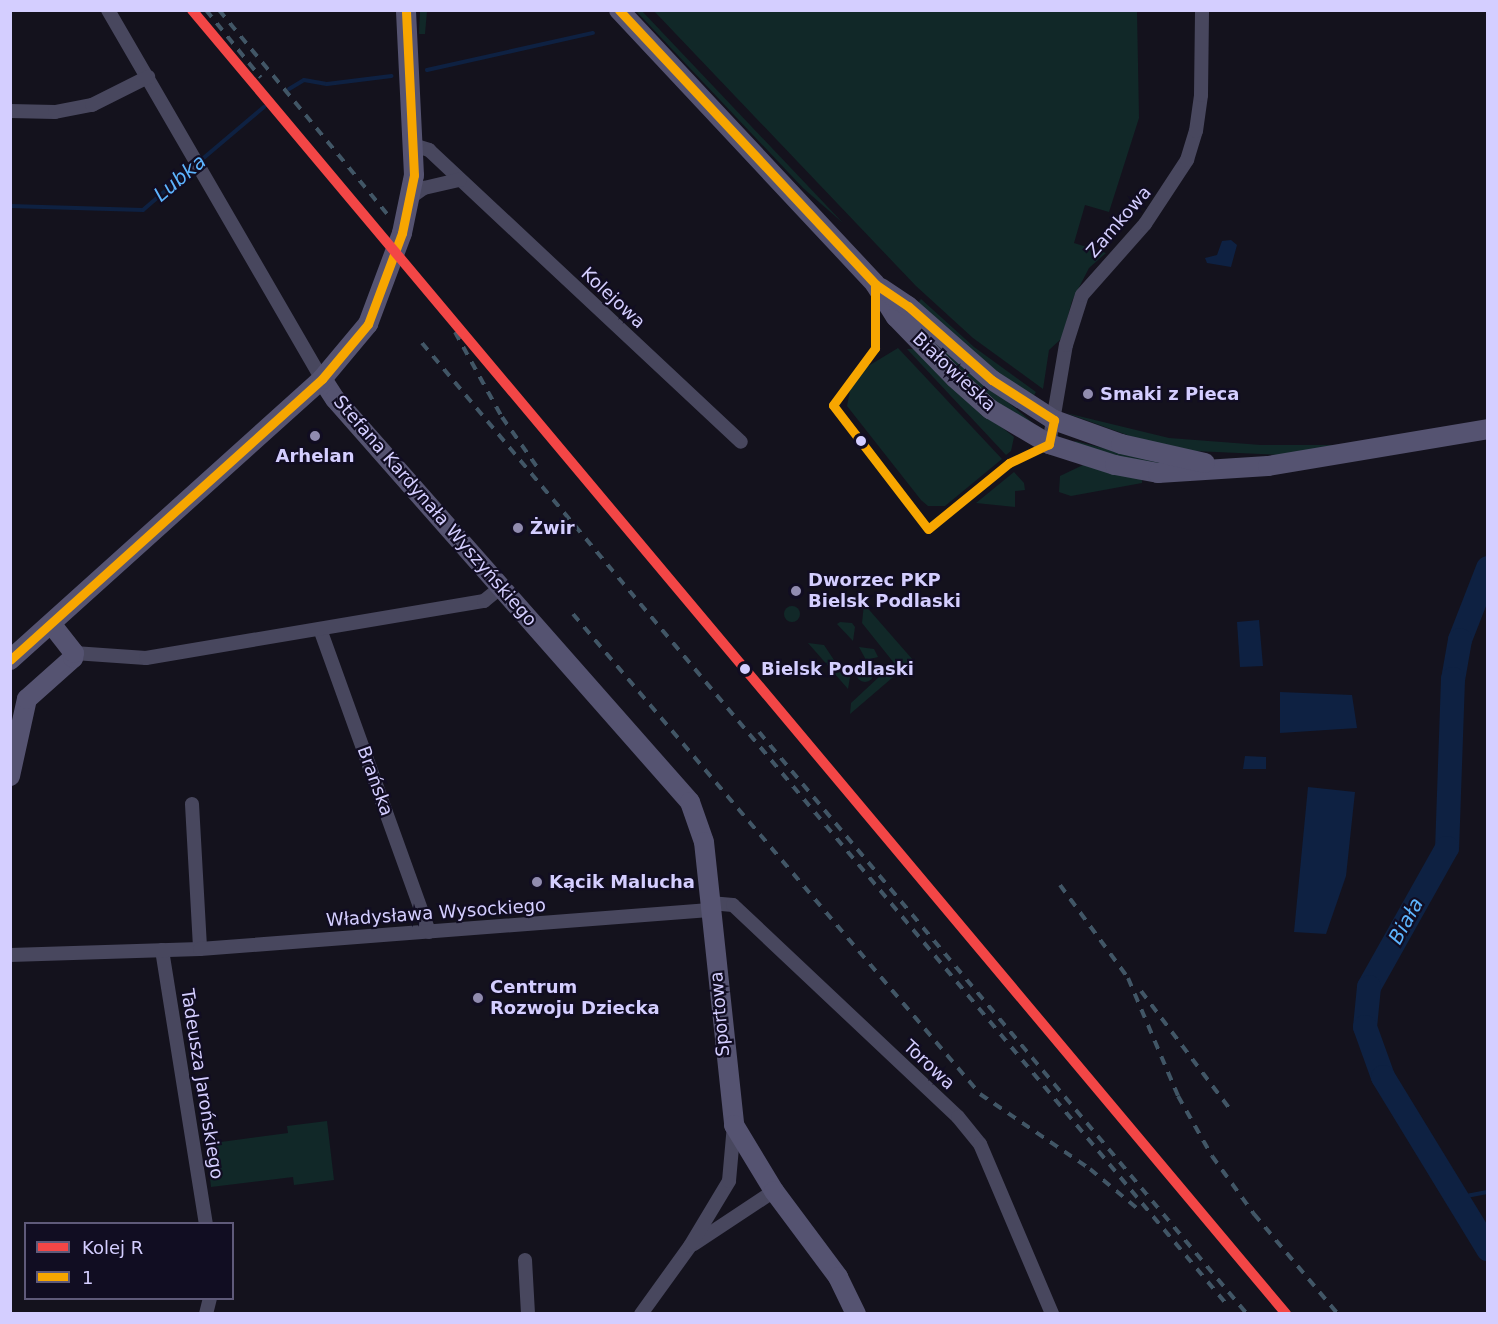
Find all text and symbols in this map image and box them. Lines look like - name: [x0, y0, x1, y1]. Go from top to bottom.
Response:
- water label: Lubka: [149, 149, 211, 207]
- street label: Zamkowa: [1082, 182, 1156, 262]
- street label: Kolejowa: [576, 263, 650, 333]
- street label: Białowieska: [908, 328, 1000, 416]
- place label: Smaki z Pieca: [1100, 383, 1239, 405]
- marker: Smaki z Pieca: [1081, 387, 1095, 401]
- street label: Stefana Kardynała Wyszyńskiego: [329, 391, 541, 631]
- marker: Arhelan: [308, 429, 322, 443]
- unlabelled marker: [855, 435, 867, 447]
- place label: Arhelan: [276, 445, 354, 467]
- place label: Żwir: [530, 517, 575, 539]
- marker: Żwir: [511, 521, 525, 535]
- place label: Dworzec PKP Bielsk Podlaski: [808, 570, 961, 612]
- marker: Dworzec PKP Bielsk Podlaski: [789, 584, 803, 598]
- marker: Bielsk Podlaski: [734, 658, 756, 680]
- place label: Bielsk Podlaski: [761, 658, 914, 680]
- street label: Brańska: [352, 743, 398, 819]
- place label: Kącik Malucha: [549, 871, 695, 893]
- marker: Kącik Malucha: [530, 875, 544, 889]
- water label: Biała: [1383, 894, 1429, 948]
- street label: Władysława Wysockiego: [325, 895, 547, 931]
- street label: Sportowa: [706, 971, 734, 1057]
- place label: Centrum Rozwoju Dziecka: [490, 977, 660, 1020]
- street label: Tadeusza Jarońskiego: [176, 987, 228, 1181]
- marker: Centrum Rozwoju Dziecka: [471, 991, 485, 1005]
- street label: Torowa: [899, 1036, 959, 1094]
- legend: [24, 1222, 234, 1300]
- text: Kolej R: [82, 1237, 143, 1258]
- text: 1: [82, 1267, 93, 1288]

